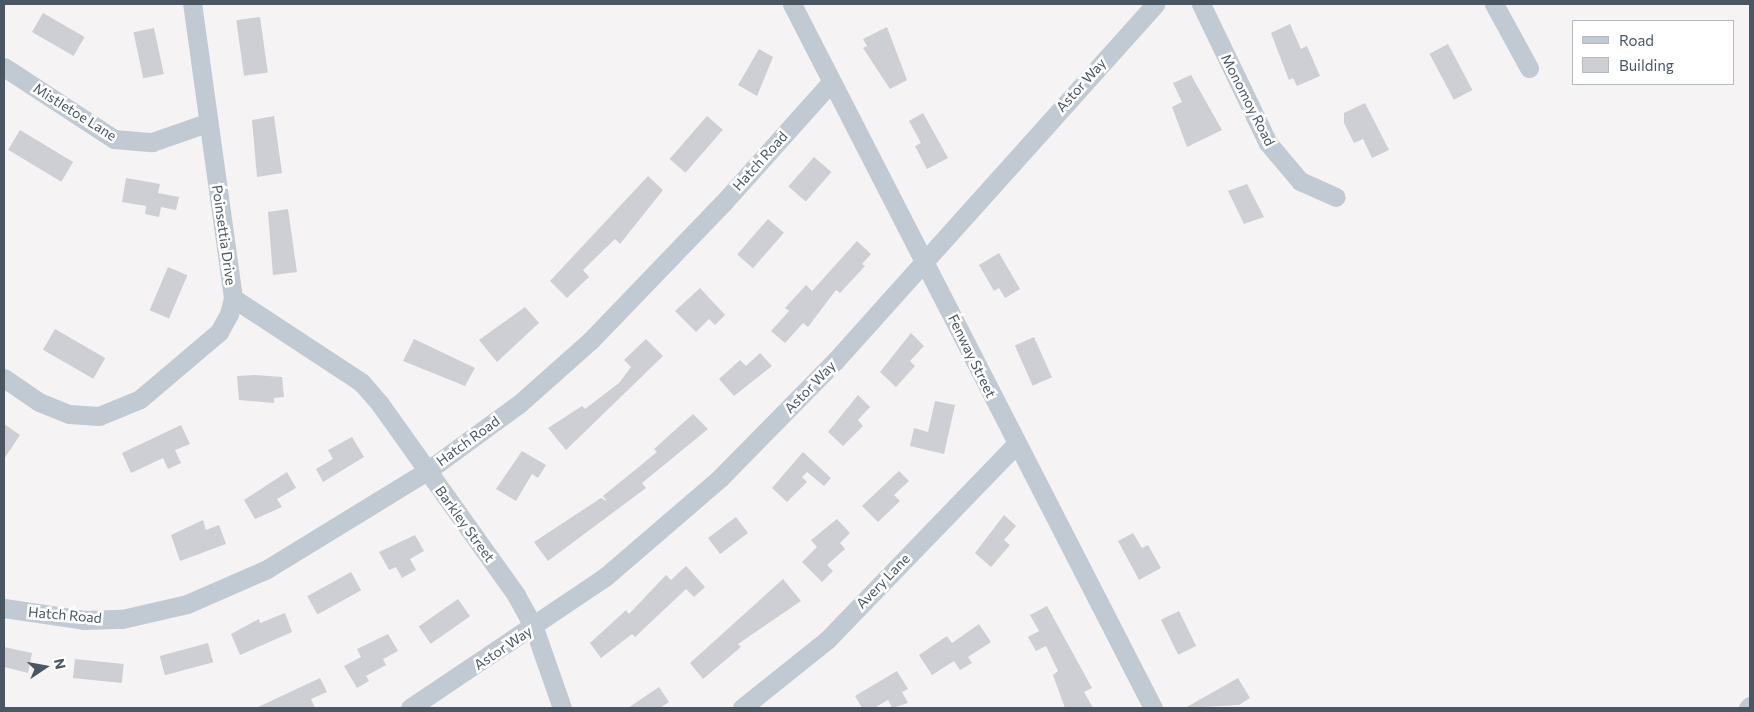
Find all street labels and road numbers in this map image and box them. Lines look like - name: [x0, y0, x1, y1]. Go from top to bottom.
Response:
- street label: Monomoy Road: [1218, 51, 1278, 149]
- street label: Astor Way: [1053, 55, 1109, 115]
- street label: Mistletoe Lane: [30, 80, 120, 144]
- street label: Hatch Road: [729, 128, 791, 194]
- street label: Poinsettia Drive: [209, 184, 239, 286]
- street label: Fenway Street: [945, 312, 999, 400]
- street label: Astor Way: [781, 357, 839, 417]
- street label: Hatch Road: [433, 413, 503, 469]
- street label: Barkley Street: [432, 483, 498, 565]
- street label: Avery Lane: [853, 550, 913, 612]
- street label: Hatch Road: [28, 603, 102, 627]
- street label: Astor Way: [471, 623, 535, 673]

